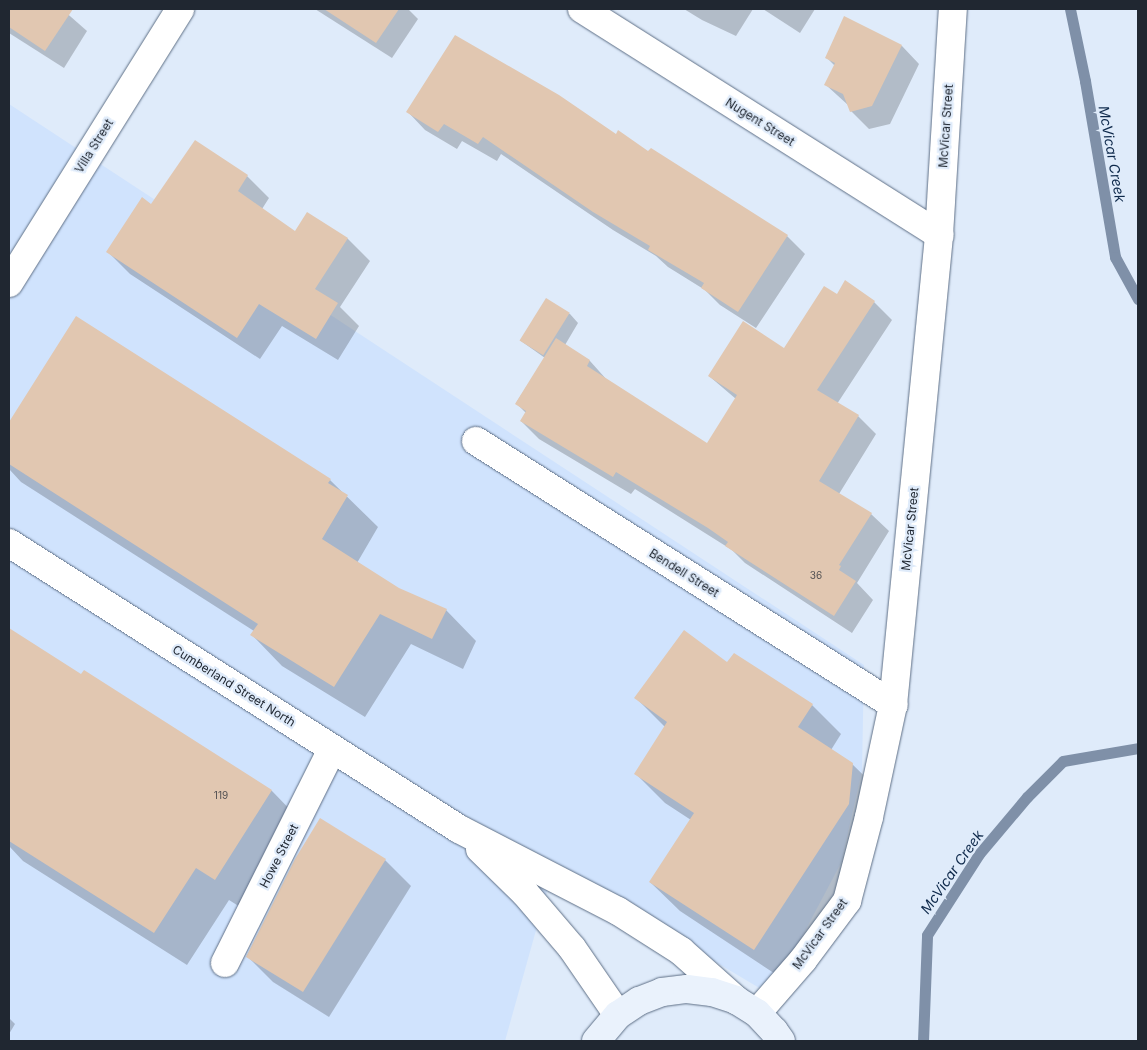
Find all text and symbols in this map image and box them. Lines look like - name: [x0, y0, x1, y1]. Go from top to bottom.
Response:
- street label: McVicar Street: [936, 84, 956, 168]
- street label: Nugent Street: [723, 95, 797, 149]
- water label: McVicar Creek: [1095, 104, 1129, 204]
- street label: Villa Street: [72, 116, 116, 176]
- street label: McVicar Street: [898, 487, 922, 571]
- street label: Bendell Street: [647, 546, 721, 600]
- house number: 36: [810, 570, 822, 582]
- street label: Cumberland Street North: [170, 642, 298, 730]
- house number: 119: [214, 790, 228, 802]
- street label: Howe Street: [257, 822, 301, 890]
- water label: McVicar Creek: [917, 827, 987, 917]
- street label: McVicar Street: [790, 896, 850, 972]

